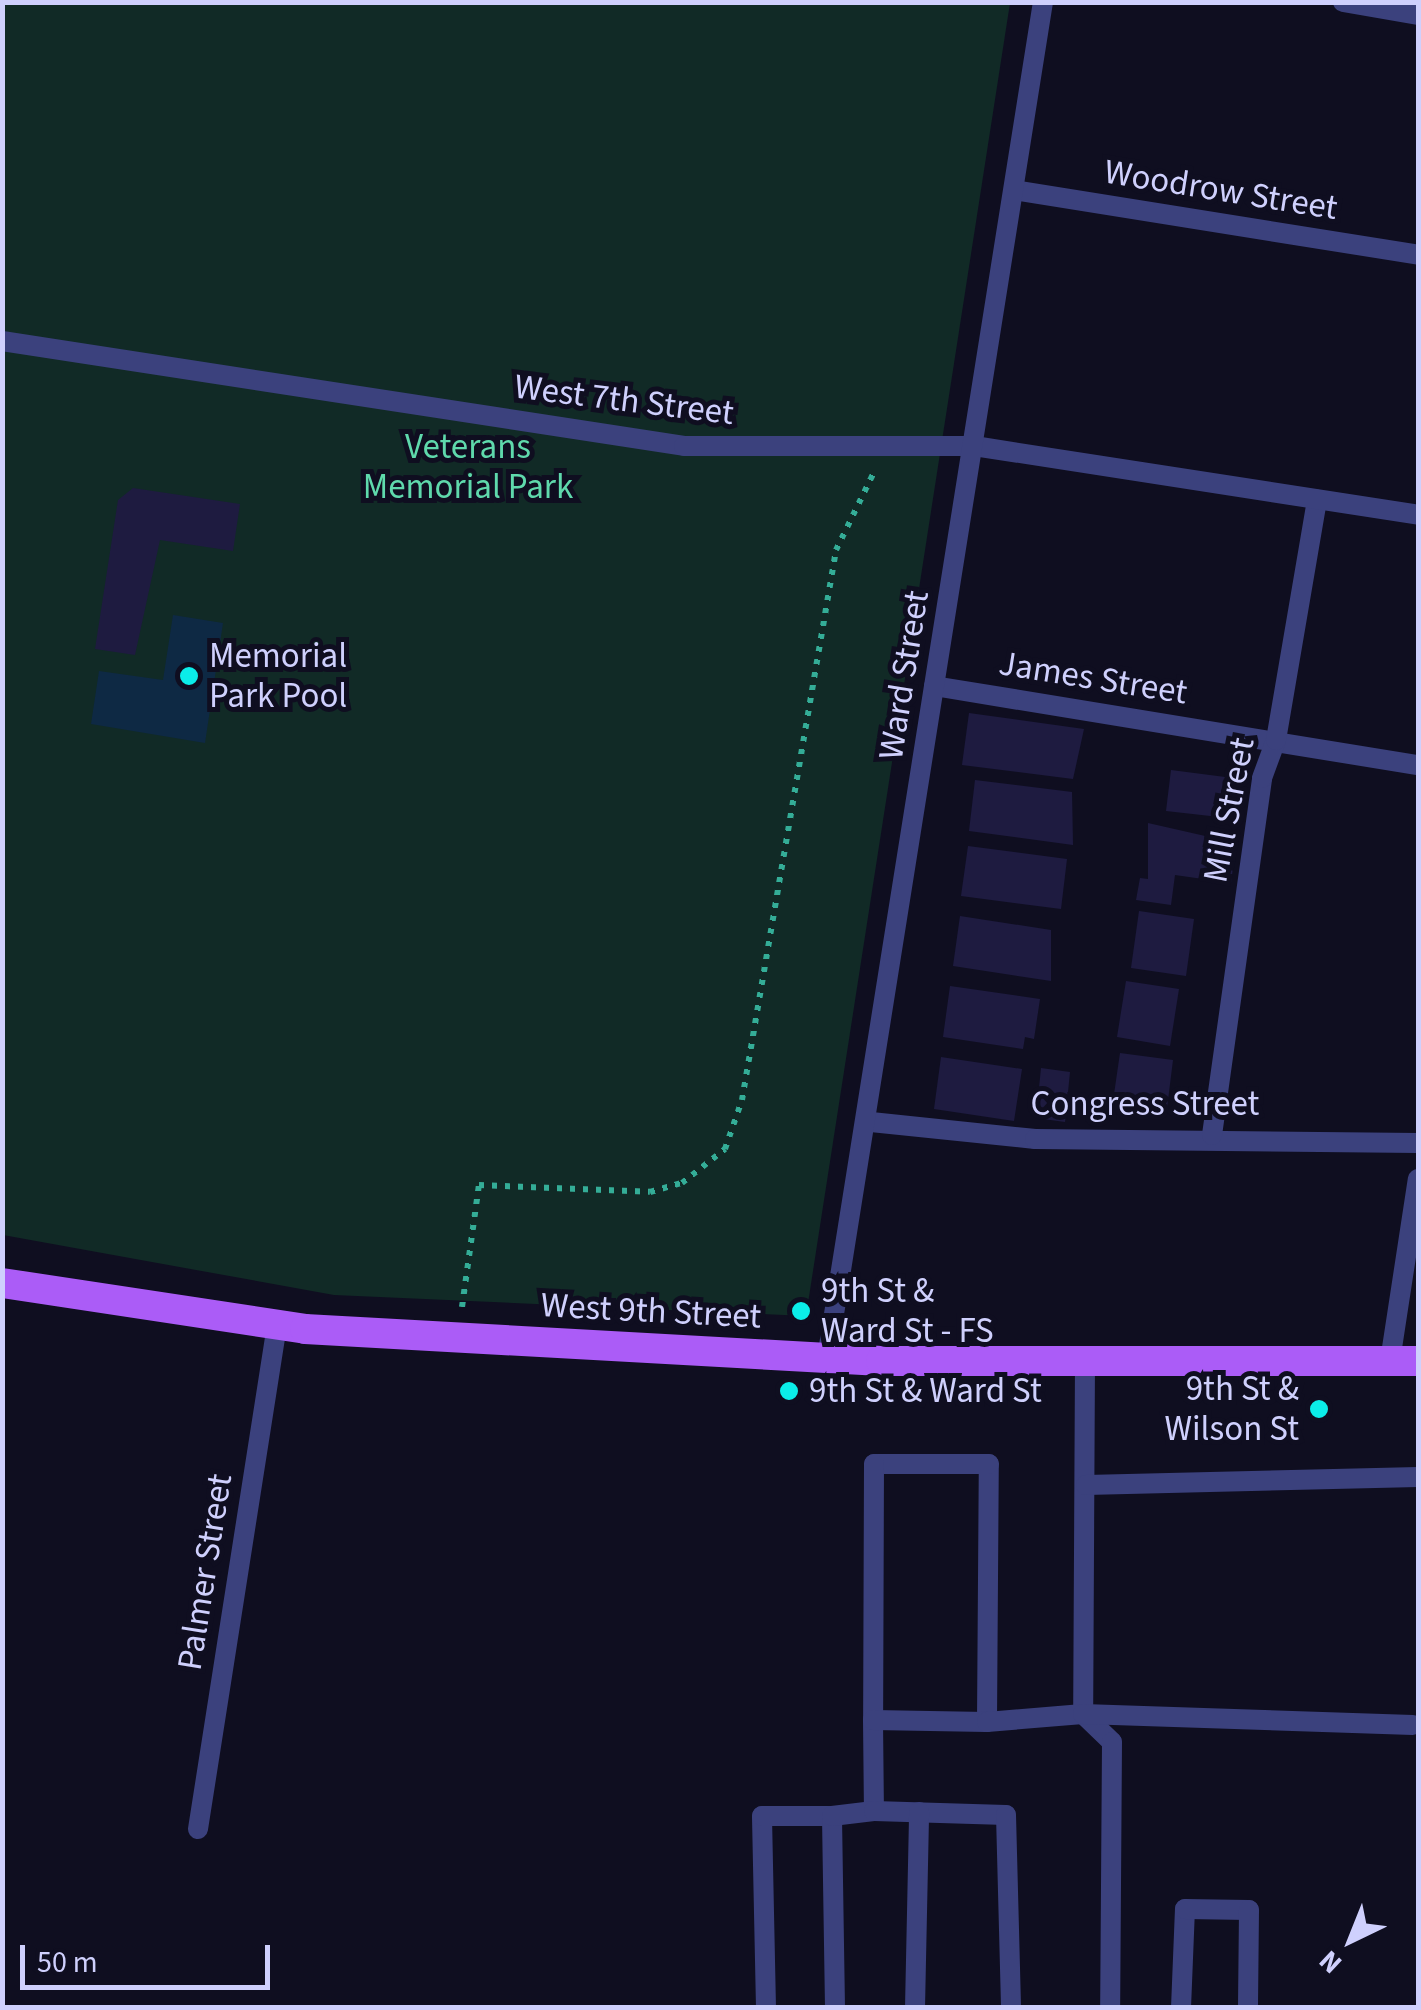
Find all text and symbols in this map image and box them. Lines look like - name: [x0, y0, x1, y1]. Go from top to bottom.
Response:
- street label: Woodrow Street: [1101, 151, 1341, 229]
- street label: West 7th Street: [512, 366, 736, 434]
- park label: Veterans Memorial Park: [363, 426, 573, 508]
- street label: Ward Street: [870, 588, 938, 762]
- place label: Memorial Park Pool: [209, 635, 347, 717]
- street label: James Street: [996, 642, 1190, 714]
- marker: Memorial Park Pool: [178, 665, 200, 687]
- street label: Mill Street: [1194, 734, 1264, 886]
- street label: Congress Street: [1031, 1083, 1259, 1125]
- place label: 9th St & Ward St - FS: [821, 1270, 994, 1352]
- street label: West 9th Street: [540, 1284, 762, 1338]
- marker: 9th St & Ward St - FS: [790, 1300, 812, 1322]
- place label: 9th St & Wilson St: [1164, 1368, 1299, 1450]
- place label: 9th St & Ward St: [809, 1370, 1042, 1412]
- marker: 9th St & Ward St: [778, 1380, 800, 1402]
- marker: 9th St & Wilson St: [1308, 1398, 1330, 1420]
- street label: Palmer Street: [169, 1471, 241, 1673]
- north arrow: [1301, 1890, 1401, 1990]
- scale bar: [25, 1925, 275, 1987]
- text: 50 m: [37, 1941, 98, 1984]
- text: N: [1310, 1941, 1351, 1983]

